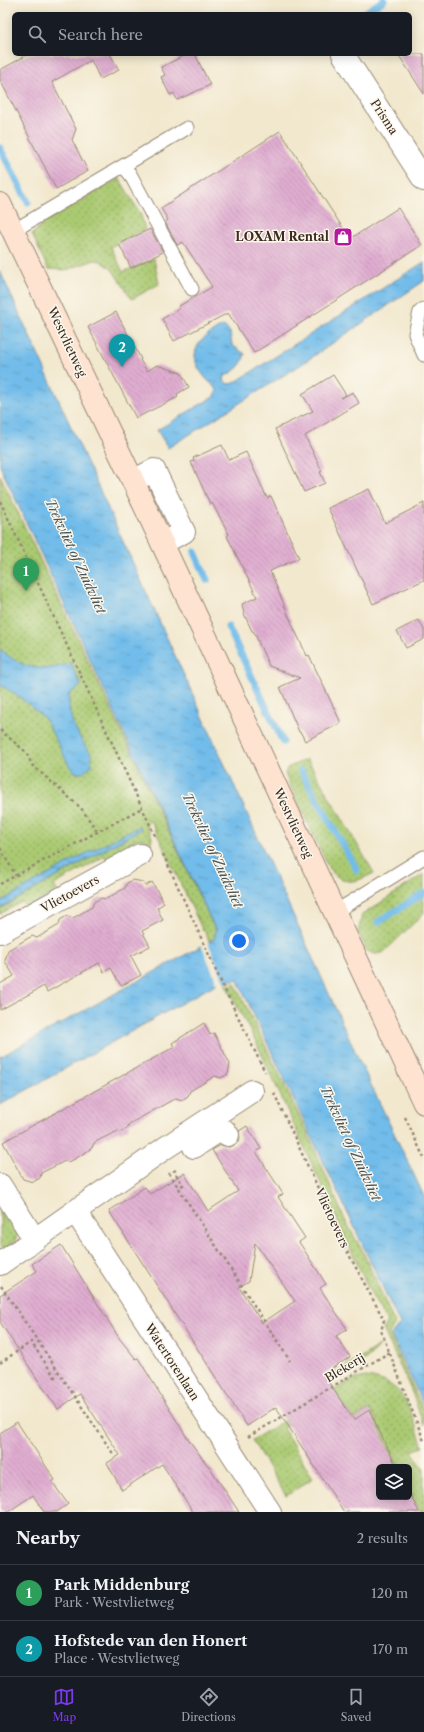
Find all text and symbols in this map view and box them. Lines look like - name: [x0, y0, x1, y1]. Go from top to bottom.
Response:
- search box: [12, 12, 412, 56]
- icon: search: [26, 23, 48, 45]
- text: Search here: [58, 25, 143, 44]
- street label: Prisma: [367, 96, 402, 138]
- shop icon: LOXAM Rental: [332, 226, 354, 248]
- place label: LOXAM Rental: [235, 229, 329, 244]
- street label: Westvlietweg: [44, 303, 90, 380]
- pin: 2: [109, 334, 135, 367]
- water label: Trekvliet of Zuidvliet: [42, 496, 110, 617]
- pin: 1: [13, 558, 39, 591]
- street label: Westvlietweg: [270, 784, 316, 861]
- water label: Trekvliet of Zuidvliet: [179, 790, 247, 911]
- street label: Vlietoevers: [37, 871, 101, 916]
- your location: [229, 931, 249, 951]
- water label: Trekvliet of Zuidvliet: [317, 1083, 385, 1204]
- street label: Vlietoevers: [312, 1185, 353, 1250]
- street label: Watertorenlaan: [141, 1320, 203, 1403]
- street label: Blekerij: [322, 1350, 367, 1385]
- map controls: [376, 1464, 412, 1500]
- button: layers: [376, 1464, 412, 1500]
- text: Nearby: [16, 1528, 80, 1548]
- text: 2 results: [357, 1530, 408, 1546]
- text: Park Middenburg: [54, 1575, 190, 1594]
- text: 1: [26, 1585, 32, 1601]
- text: 120 m: [371, 1585, 408, 1601]
- text: Park · Westvlietweg: [54, 1594, 174, 1610]
- text: Hofstede van den Honert: [54, 1631, 247, 1650]
- text: 2: [25, 1641, 33, 1657]
- text: 170 m: [372, 1641, 408, 1657]
- text: Place · Westvlietweg: [54, 1650, 179, 1666]
- tab: Map: [53, 1686, 76, 1724]
- tab: Directions: [181, 1686, 236, 1724]
- tab: Saved: [341, 1686, 371, 1724]

